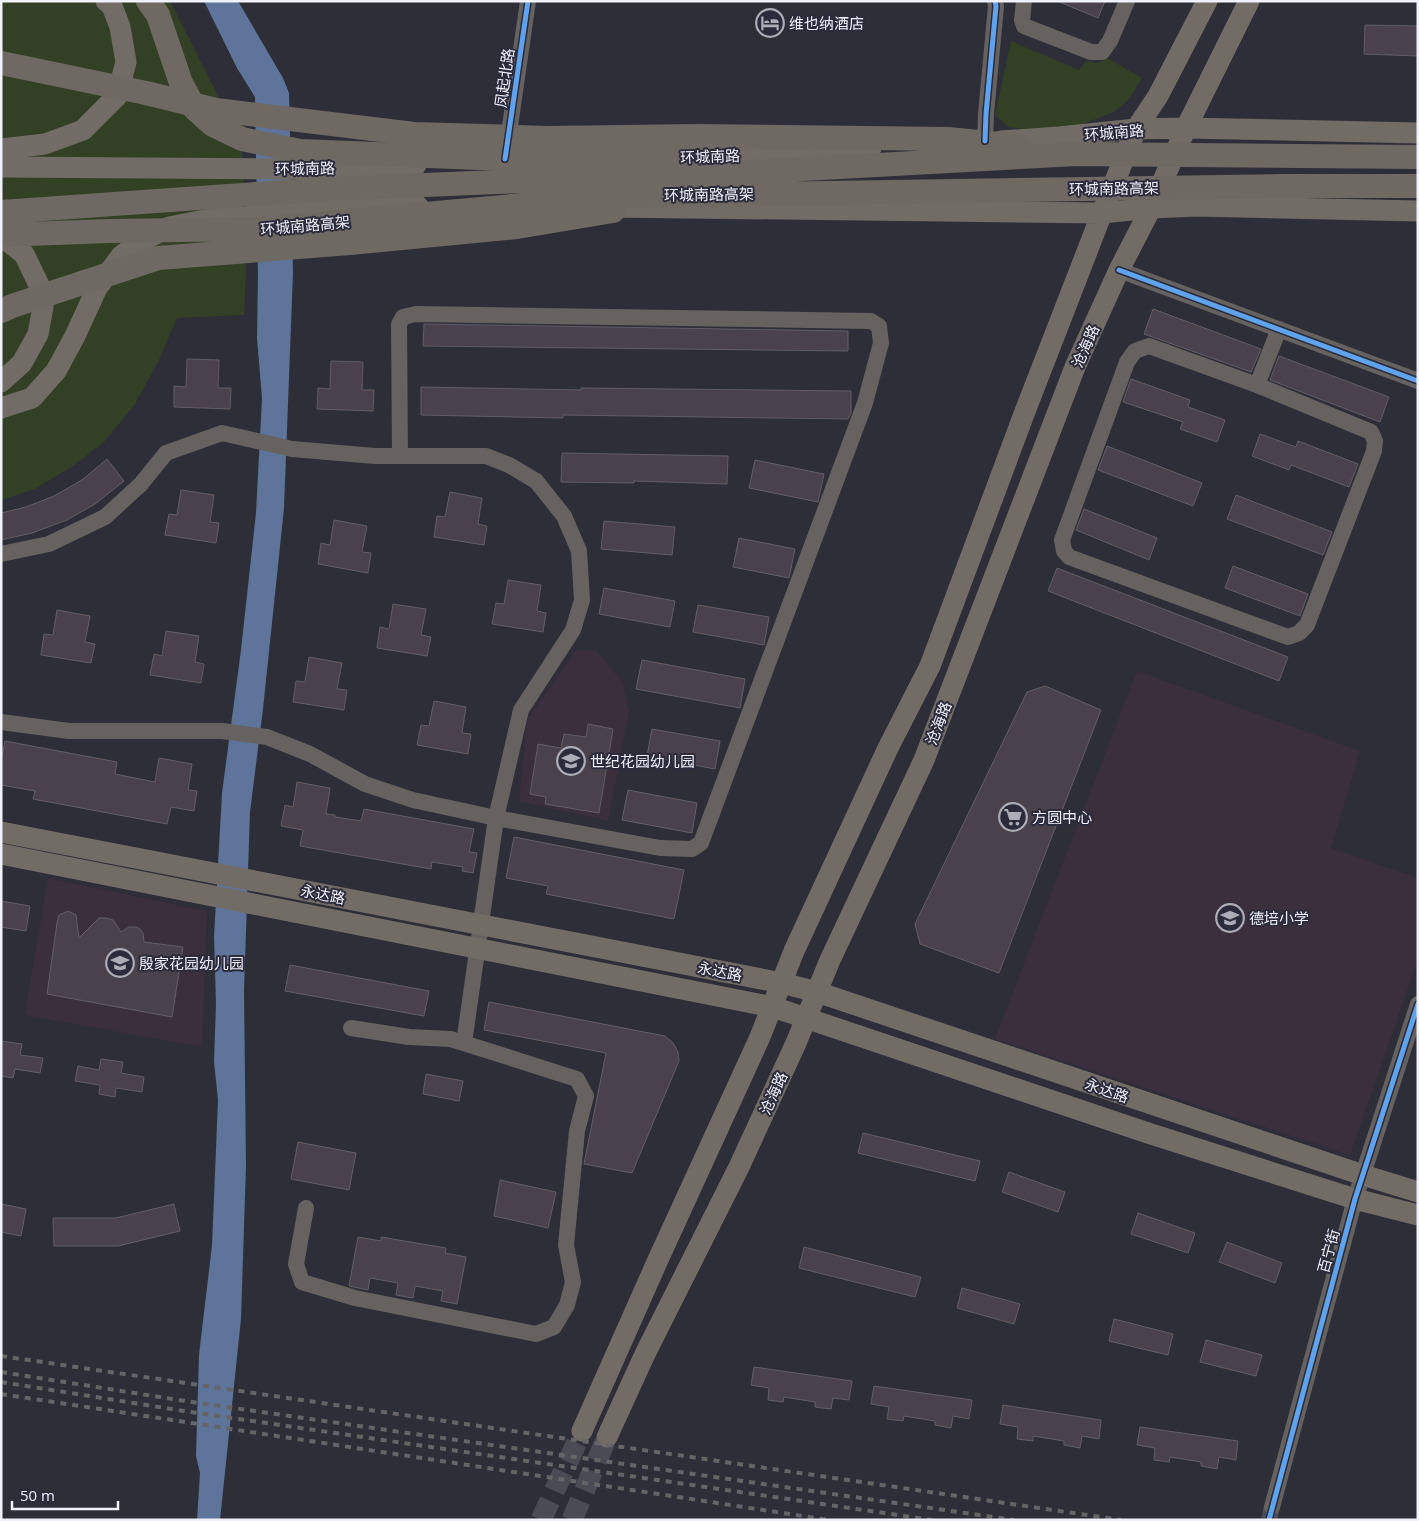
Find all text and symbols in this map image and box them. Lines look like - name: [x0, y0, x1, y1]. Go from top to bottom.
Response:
- hotel icon: 维也纳酒店: [755, 8, 785, 38]
- place label: 维也纳酒店: [789, 13, 864, 33]
- street label: 凤起北路: [490, 47, 518, 109]
- street label: 环城南路: [1083, 119, 1145, 145]
- street label: 环城南路: [680, 145, 740, 167]
- street label: 环城南路: [275, 157, 335, 179]
- street label: 环城南路高架: [1069, 177, 1159, 199]
- street label: 环城南路高架: [664, 183, 754, 205]
- street label: 环城南路高架: [259, 211, 351, 239]
- street label: 沧海路: [1067, 321, 1103, 371]
- street label: 沧海路: [921, 698, 955, 748]
- school or university icon: 世纪花园幼儿园: [556, 746, 586, 776]
- place label: 世纪花园幼儿园: [590, 751, 695, 771]
- supermarket icon: 方圆中心: [998, 802, 1028, 832]
- place label: 方圆中心: [1032, 807, 1092, 827]
- street label: 永达路: [299, 880, 347, 908]
- school or university icon: 德培小学: [1215, 903, 1245, 933]
- place label: 德培小学: [1249, 908, 1309, 928]
- school or university icon: 殷家花园幼儿园: [105, 948, 135, 978]
- place label: 殷家花园幼儿园: [139, 953, 244, 973]
- street label: 永达路: [696, 957, 744, 985]
- street label: 沧海路: [754, 1068, 792, 1118]
- street label: 永达路: [1082, 1073, 1132, 1107]
- street label: 百宁街: [1313, 1227, 1343, 1275]
- scale bar: [12, 1478, 119, 1510]
- text: 50 m: [20, 1485, 55, 1505]

